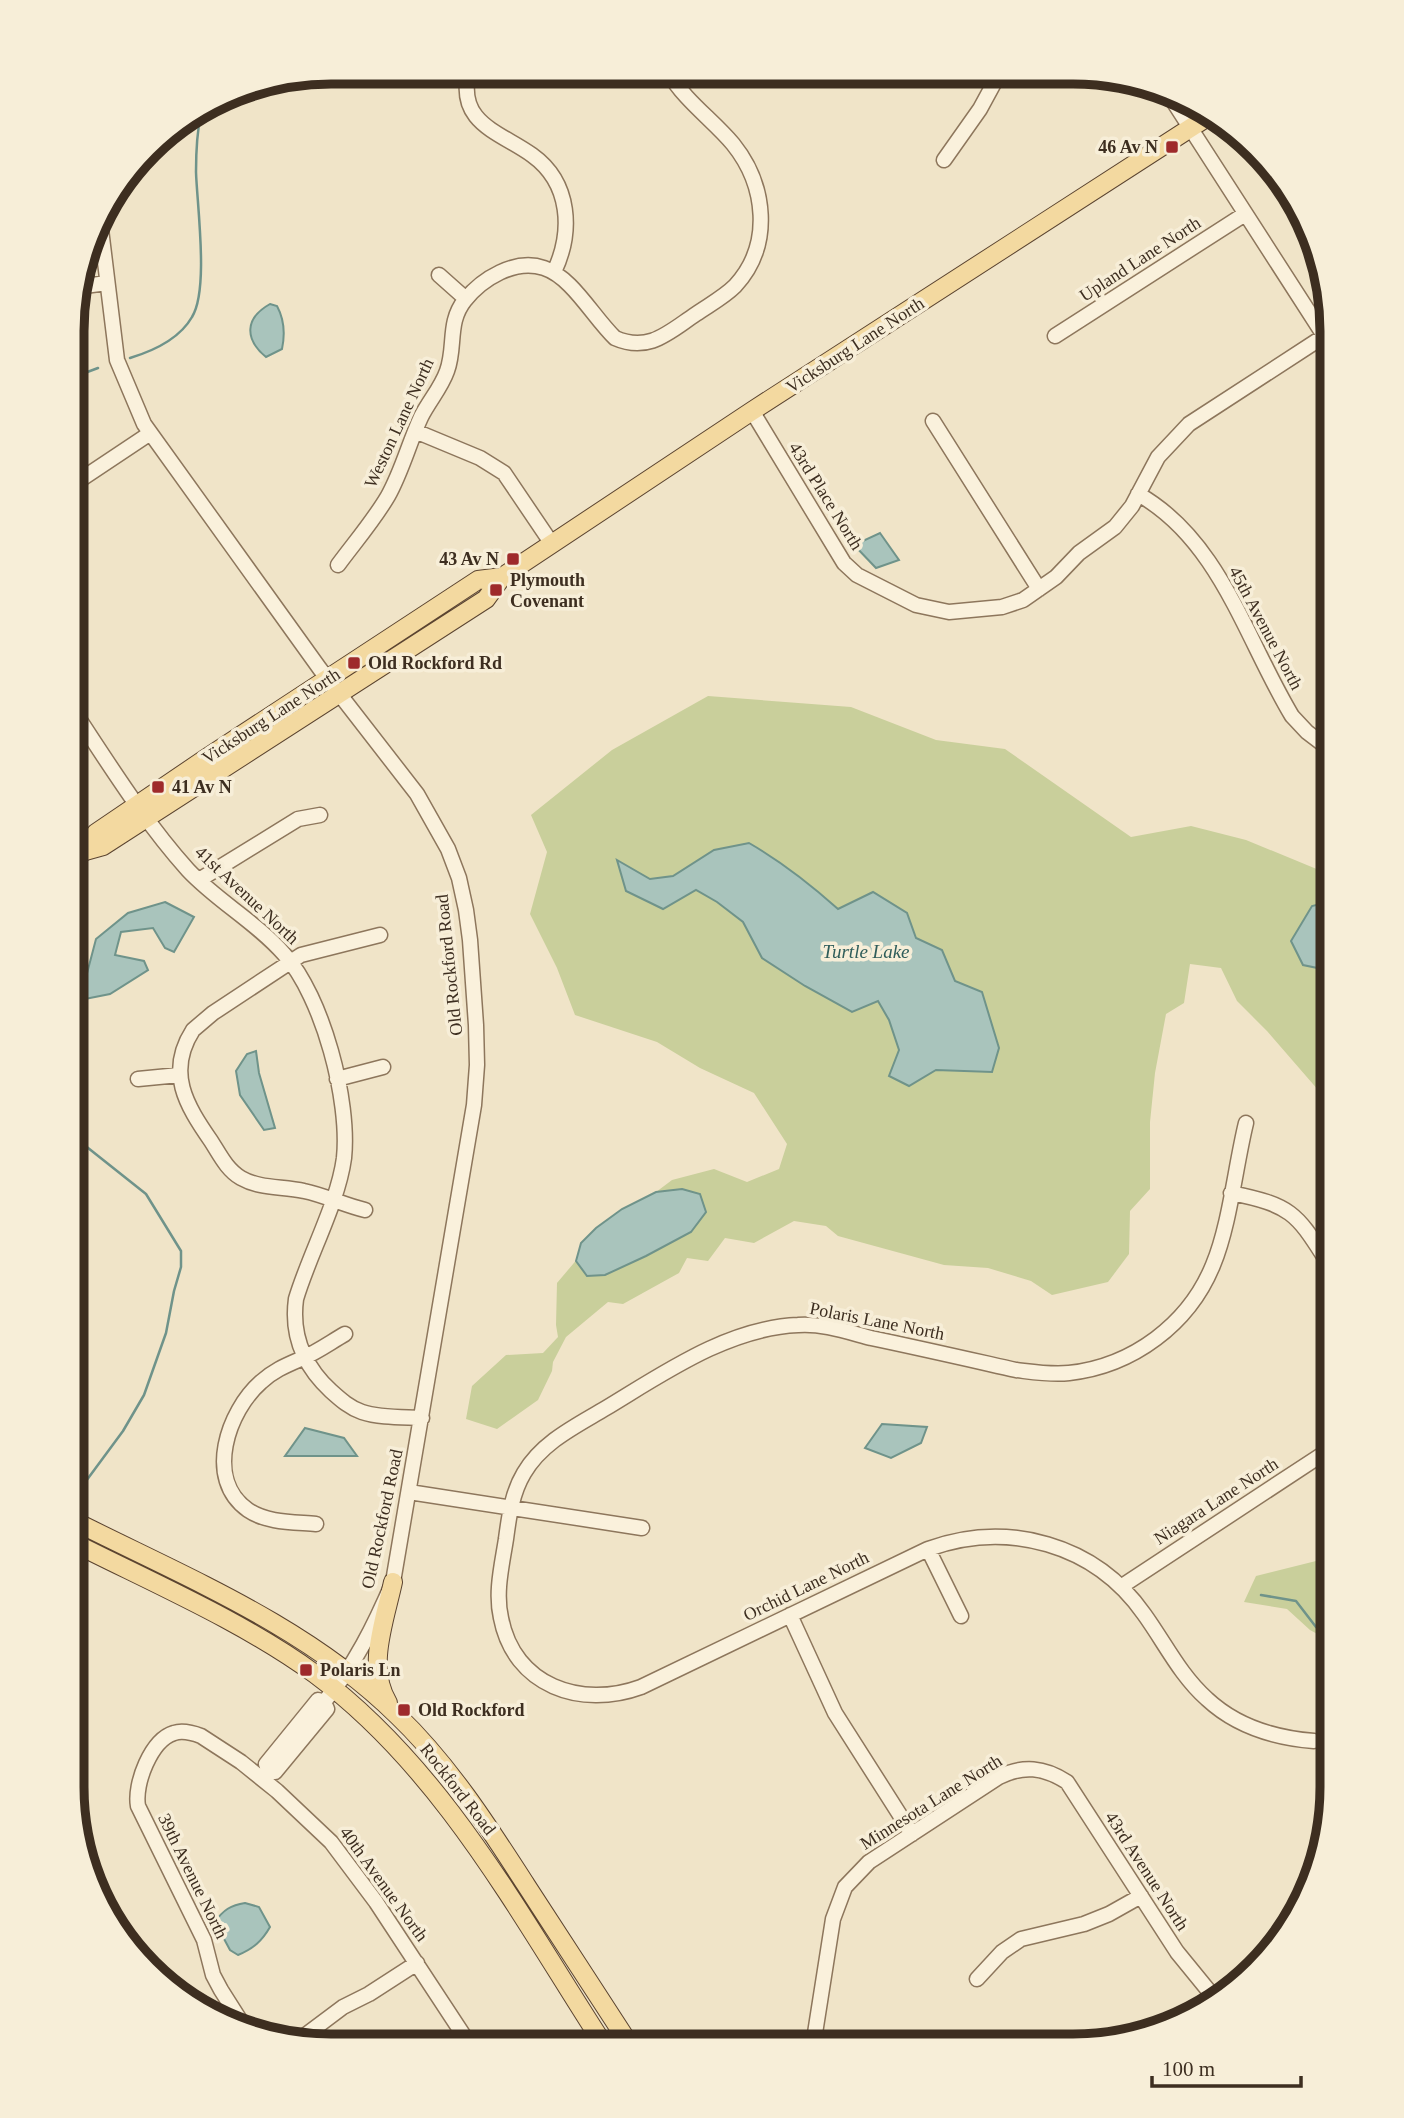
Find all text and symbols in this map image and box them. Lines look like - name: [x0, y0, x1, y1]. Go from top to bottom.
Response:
- place label: 46 Av N: [1098, 137, 1158, 157]
- marker: 46 Av N: [1164, 139, 1180, 155]
- street label: Upland Lane North: [1076, 212, 1204, 306]
- street label: Vicksburg Lane North: [782, 293, 928, 397]
- street label: Weston Lane North: [360, 355, 438, 491]
- street label: 43rd Place North: [785, 439, 867, 553]
- place label: 43 Av N: [439, 549, 499, 569]
- marker: 43 Av N: [505, 551, 521, 567]
- street label: 45th Avenue North: [1225, 563, 1307, 693]
- place label: Plymouth Covenant: [510, 570, 585, 611]
- marker: Plymouth Covenant: [488, 582, 504, 598]
- place label: Old Rockford Rd: [368, 653, 502, 673]
- marker: Old Rockford Rd: [346, 655, 362, 671]
- street label: Vicksburg Lane North: [198, 664, 344, 768]
- place label: 41 Av N: [172, 777, 232, 797]
- marker: 41 Av N: [150, 779, 166, 795]
- street label: 41st Avenue North: [191, 842, 303, 948]
- street label: Old Rockford Road: [432, 893, 466, 1037]
- water label: Turtle Lake: [822, 941, 910, 962]
- street label: Polaris Lane North: [808, 1298, 946, 1344]
- street label: Old Rockford Road: [357, 1447, 407, 1591]
- street label: Niagara Lane North: [1150, 1453, 1282, 1549]
- street label: Orchid Lane North: [740, 1547, 872, 1625]
- place label: Polaris Ln: [320, 1660, 401, 1680]
- marker: Polaris Ln: [298, 1662, 314, 1678]
- place label: Old Rockford: [418, 1700, 525, 1720]
- marker: Old Rockford: [396, 1702, 412, 1718]
- street label: Rockford Road: [416, 1739, 500, 1839]
- street label: Minnesota Lane North: [857, 1750, 1005, 1854]
- street label: 43rd Avenue North: [1101, 1808, 1193, 1934]
- street label: 39th Avenue North: [154, 1810, 232, 1942]
- street label: 40th Avenue North: [336, 1823, 432, 1945]
- scale bar: [1152, 2044, 1301, 2088]
- text: 100 m: [1162, 2057, 1215, 2081]

